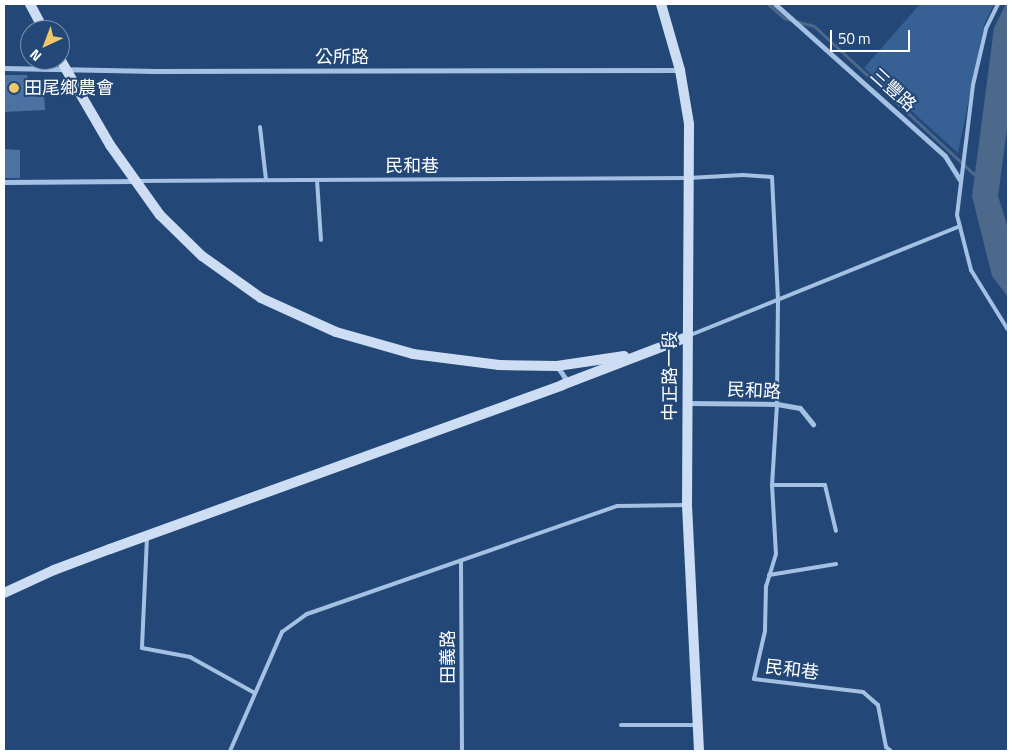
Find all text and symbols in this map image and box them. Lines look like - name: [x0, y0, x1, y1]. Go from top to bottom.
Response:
- north arrow: [20, 20, 70, 70]
- scale bar: [832, 20, 912, 52]
- text: 50 m: [838, 27, 871, 50]
- text: N: [24, 45, 46, 67]
- street label: 公所路: [315, 46, 369, 68]
- street label: 三豐路: [866, 64, 920, 116]
- place label: 田尾鄉農會: [24, 77, 114, 99]
- marker: 田尾鄉農會: [8, 82, 20, 94]
- street label: 民和巷: [385, 155, 439, 177]
- street label: 中正路一段: [659, 331, 681, 421]
- street label: 民和路: [726, 379, 782, 403]
- street label: 田義路: [437, 630, 459, 684]
- street label: 民和巷: [764, 656, 820, 684]

